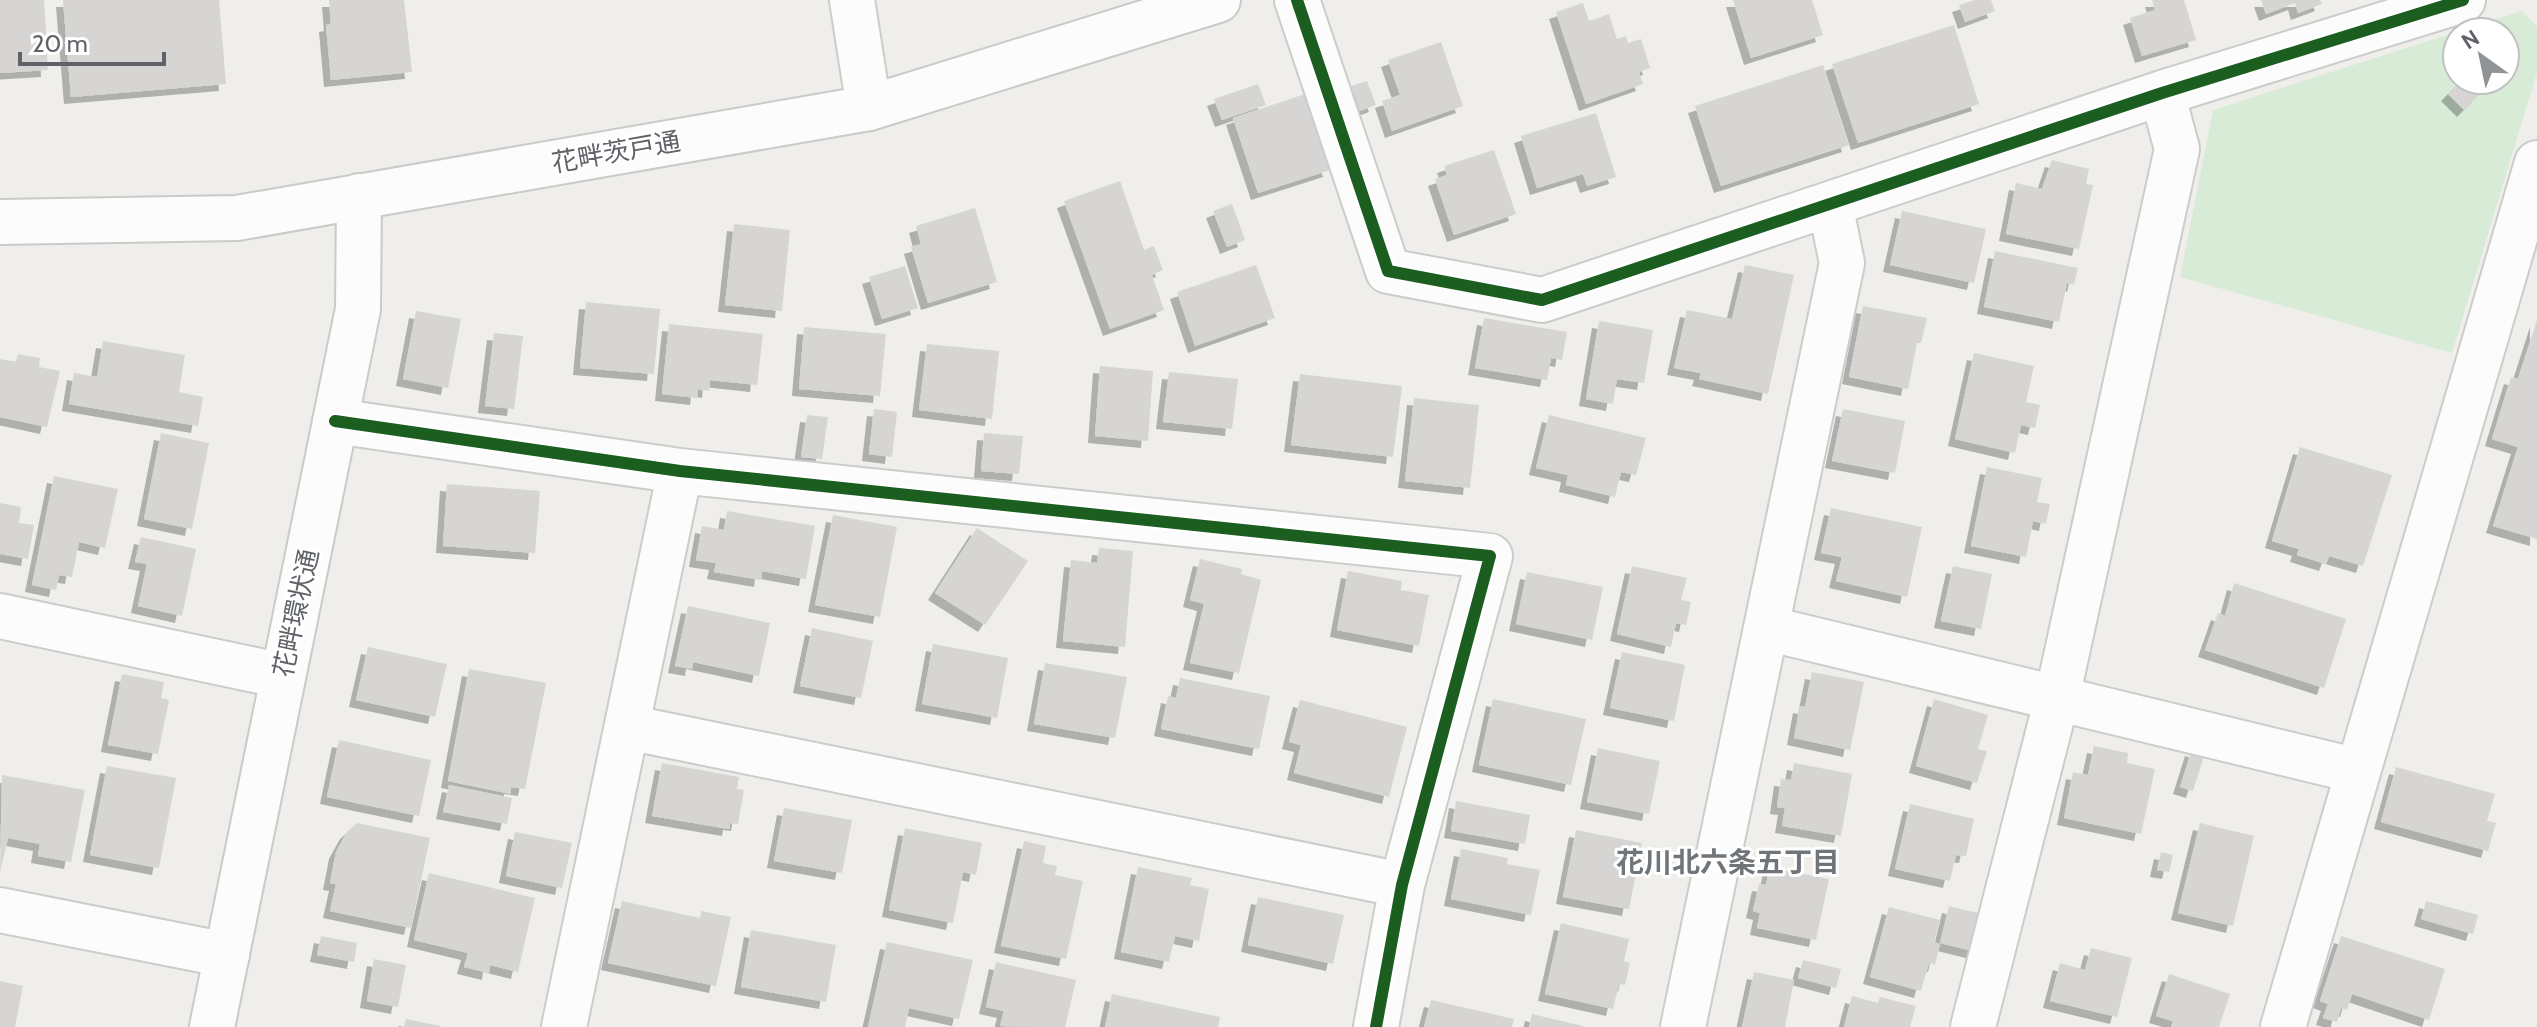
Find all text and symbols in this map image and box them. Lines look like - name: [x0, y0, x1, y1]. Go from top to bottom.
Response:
- scale bar: [20, 16, 164, 66]
- north arrow: [2441, 16, 2521, 96]
- text: N: [2457, 24, 2484, 55]
- text: 20 m: [32, 29, 88, 58]
- street label: 花畔茨戸通: [549, 125, 683, 179]
- street label: 花畔環状通: [267, 546, 325, 680]
- district label: 花川北六条五丁目: [1616, 845, 1840, 879]

